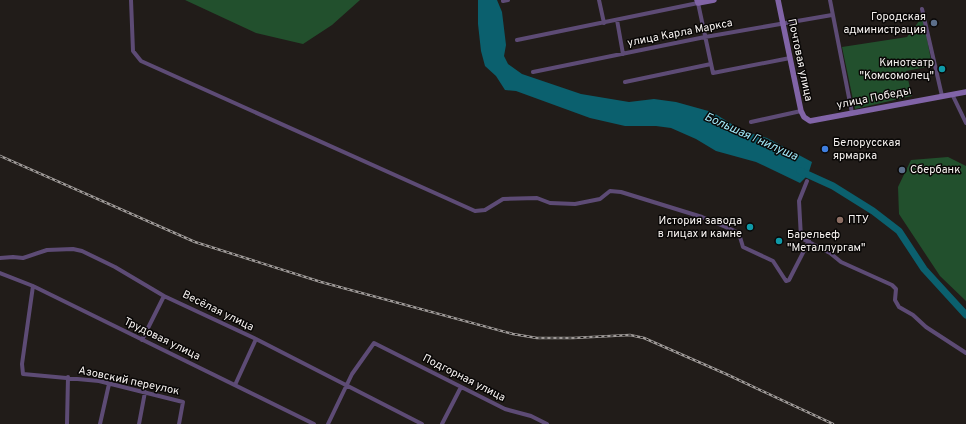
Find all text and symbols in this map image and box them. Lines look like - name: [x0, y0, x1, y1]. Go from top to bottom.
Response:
- place label: Городская администрация: [843, 10, 926, 37]
- street label: улица Карла Маркса: [626, 16, 734, 50]
- street label: Почтовая улица: [784, 18, 816, 103]
- marker: Городская администрация: [929, 18, 939, 28]
- place label: Кинотеатр "Комсомолец": [860, 56, 934, 83]
- marker: Кинотеатр "Комсомолец": [937, 64, 947, 74]
- street label: улица Победы: [835, 84, 913, 112]
- water label: Большая Гнилуша: [702, 109, 801, 165]
- place label: Белорусская ярмарка: [833, 136, 901, 163]
- marker: Белорусская ярмарка: [820, 144, 830, 154]
- place label: Сбербанк: [910, 163, 960, 177]
- marker: Сбербанк: [897, 165, 907, 175]
- place label: ПТУ: [848, 213, 869, 227]
- place label: История завода в лицах и камне: [658, 214, 742, 241]
- marker: ПТУ: [835, 215, 845, 225]
- marker: История завода в лицах и камне: [745, 222, 755, 232]
- place label: Барельеф "Металлургам": [787, 228, 865, 255]
- marker: Барельеф "Металлургам": [774, 236, 784, 246]
- street label: Весёлая улица: [180, 288, 256, 334]
- street label: Трудовая улица: [122, 314, 203, 364]
- street label: Подгорная улица: [420, 351, 508, 405]
- street label: Азовский переулок: [77, 363, 181, 399]

